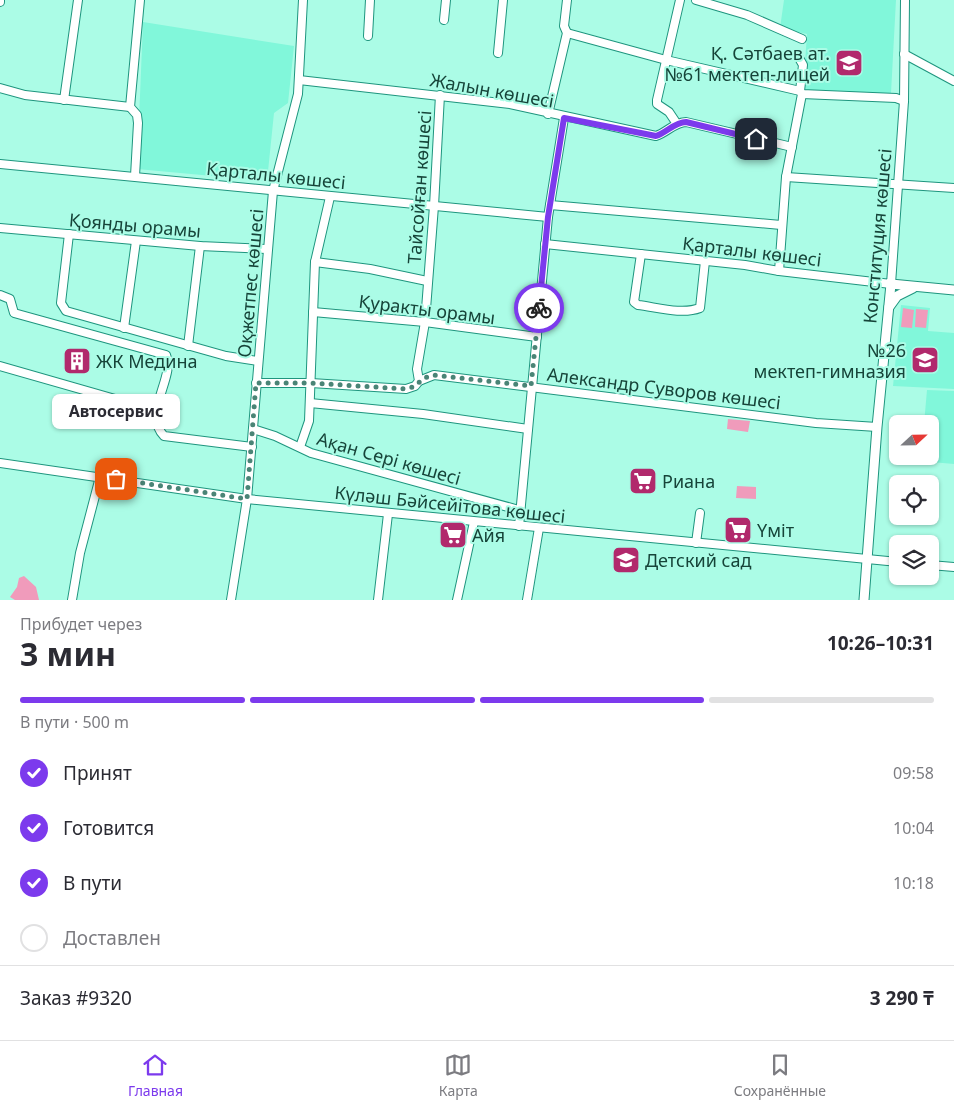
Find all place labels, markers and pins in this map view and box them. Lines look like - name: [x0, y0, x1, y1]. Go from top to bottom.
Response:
- place label: Қ. Сәтбаев ат. №61 мектеп-лицей: [664, 41, 830, 86]
- school or university icon: Қ. Сәтбаев ат. №61 мектеп-лицей: [834, 48, 864, 78]
- pin: [735, 118, 777, 160]
- place label: №26 мектеп-гимназия: [754, 338, 906, 383]
- school or university icon: №26 мектеп-гимназия: [910, 345, 940, 375]
- building icon: ЖК Медина: [62, 346, 92, 376]
- place label: ЖК Медина: [96, 349, 197, 373]
- callout: Автосервис: [52, 394, 180, 429]
- pin: [95, 458, 137, 500]
- supermarket icon: Риана: [628, 466, 658, 496]
- place label: Риана: [662, 469, 715, 493]
- supermarket icon: Үміт: [723, 515, 753, 545]
- place label: Үміт: [757, 518, 795, 542]
- supermarket icon: Айя: [438, 520, 468, 550]
- place label: Айя: [472, 523, 505, 547]
- school or university icon: Детский сад: [611, 545, 641, 575]
- place label: Детский сад: [645, 548, 751, 572]

